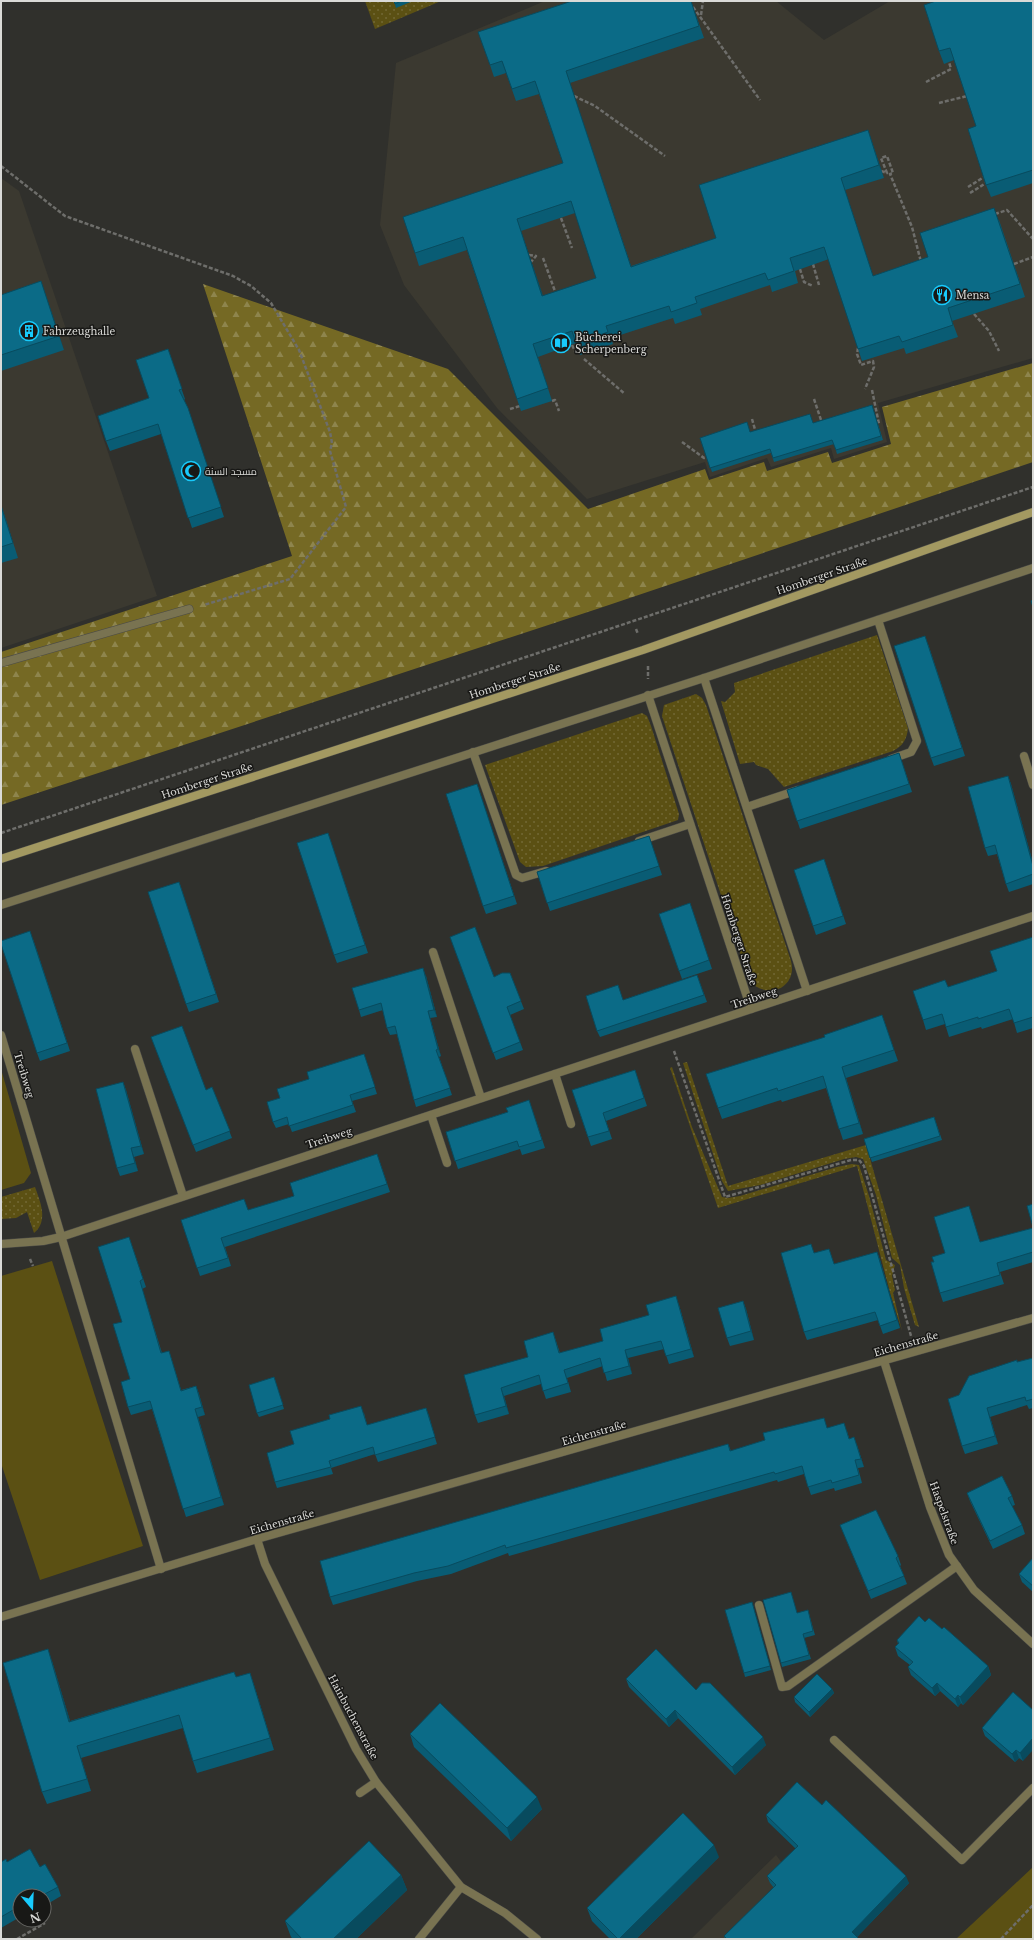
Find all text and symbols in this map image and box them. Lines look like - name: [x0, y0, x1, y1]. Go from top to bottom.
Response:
- restaurant icon: Mensa: [931, 284, 953, 306]
- place label: Mensa: [956, 289, 990, 302]
- building icon: Fahrzeughalle: [18, 320, 40, 342]
- place label: Fahrzeughalle: [43, 325, 115, 338]
- place label: Bücherei Scherpenberg: [575, 331, 648, 356]
- library icon: Bücherei Scherpenberg: [550, 332, 572, 354]
- mosque icon: مسجد السنة: [180, 460, 202, 482]
- place label: مسجد السنة: [205, 465, 257, 478]
- street label: Homberger Straße: [775, 554, 869, 598]
- street label: Homberger Straße: [468, 660, 563, 702]
- street label: Homberger Straße: [160, 760, 255, 802]
- street label: Homberger Straße: [718, 893, 760, 988]
- street label: Treibweg: [729, 984, 780, 1012]
- street label: Treibweg: [11, 1050, 37, 1101]
- street label: Treibweg: [304, 1124, 355, 1152]
- street label: Eichenstraße: [872, 1328, 940, 1359]
- street label: Eichenstraße: [560, 1417, 628, 1448]
- street label: Haspelstraße: [927, 1480, 962, 1547]
- street label: Eichenstraße: [248, 1506, 316, 1537]
- street label: Hainbuchenstraße: [325, 1672, 381, 1762]
- north arrow: [12, 1888, 52, 1928]
- text: N: [27, 1909, 42, 1926]

